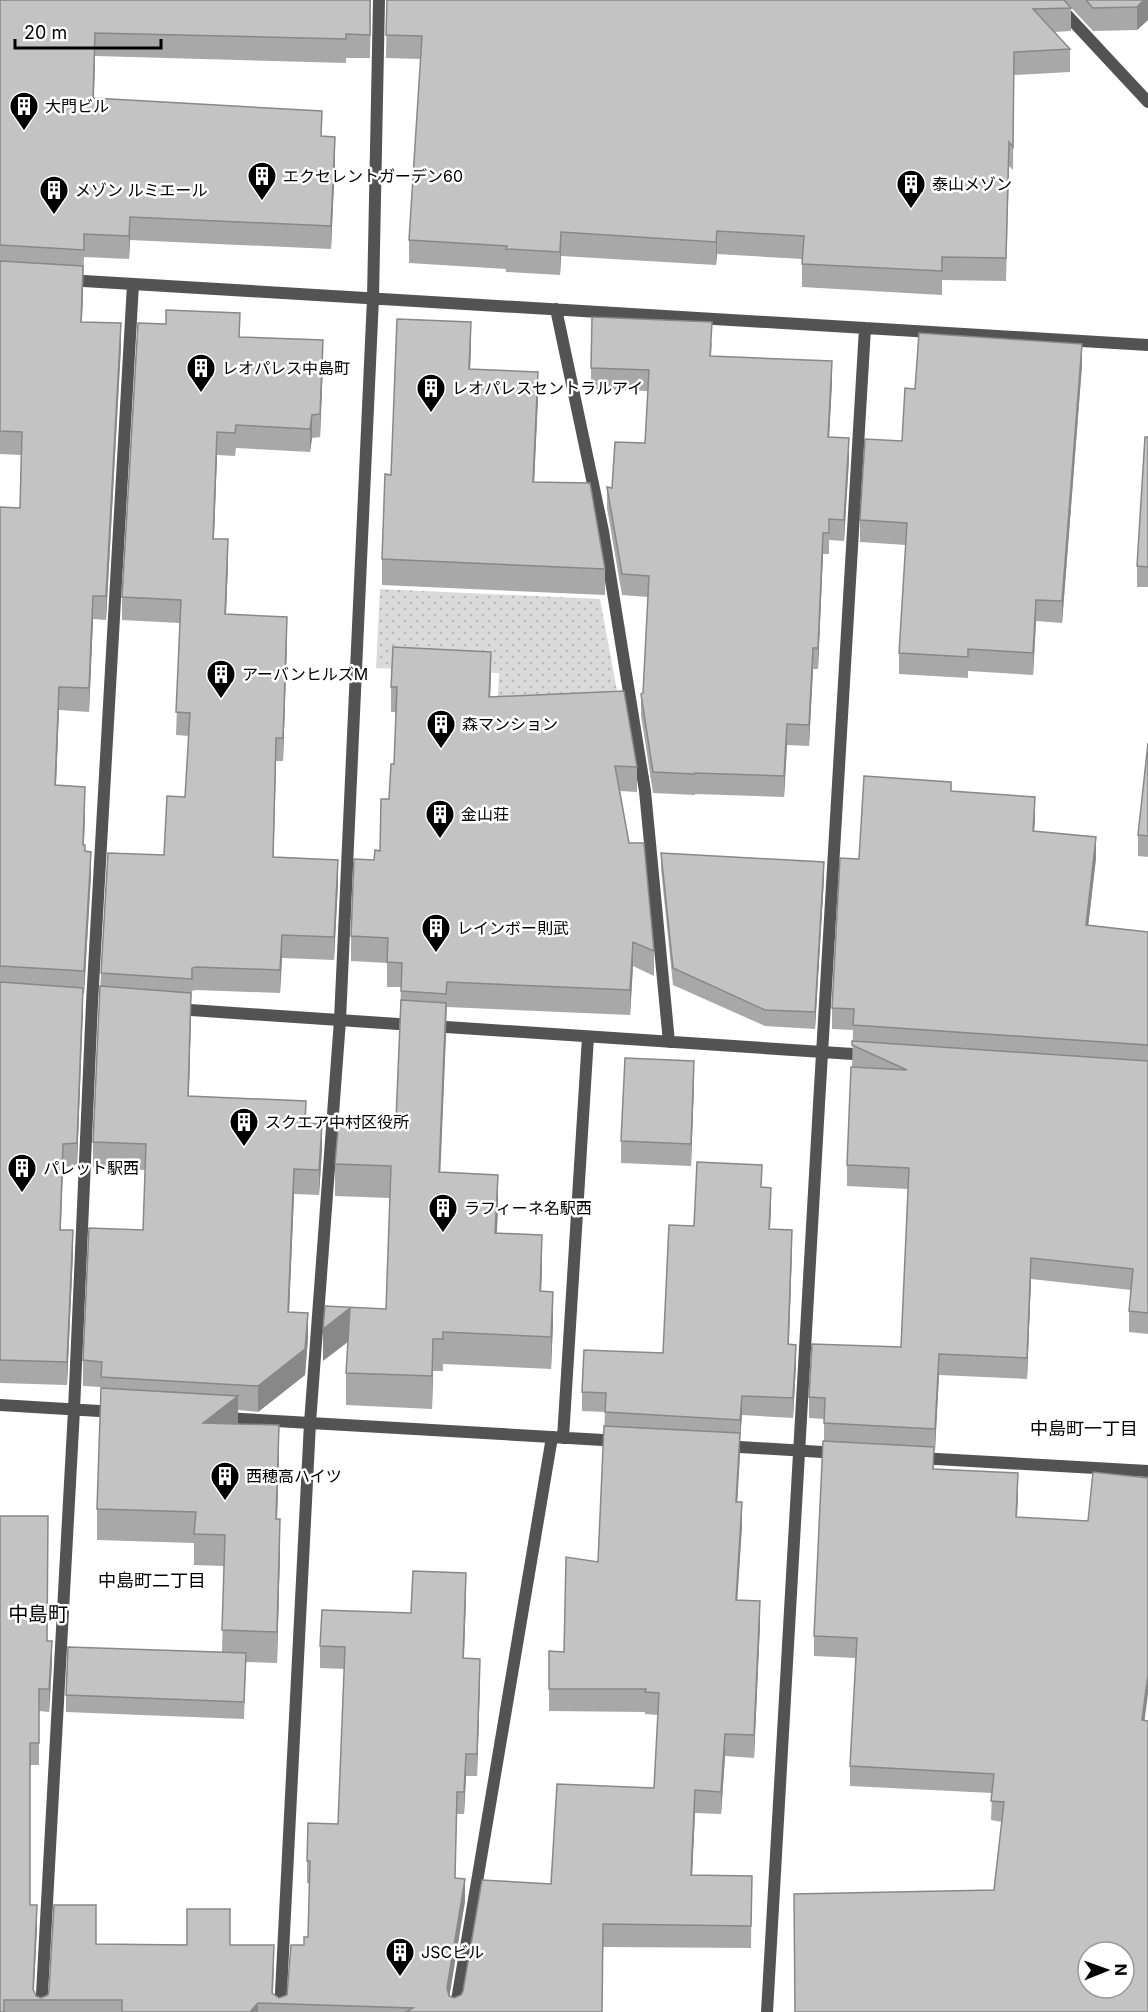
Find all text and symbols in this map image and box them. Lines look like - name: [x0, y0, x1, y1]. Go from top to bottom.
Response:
- scale bar: [15, 12, 160, 50]
- text: 20 m: [24, 22, 67, 43]
- building icon: 大門ビル: [8, 90, 40, 132]
- place label: 大門ビル: [45, 96, 109, 116]
- building icon: エクセレントガーデン60: [246, 160, 278, 202]
- place label: エクセレントガーデン60: [283, 166, 463, 186]
- building icon: 泰山メゾン: [895, 168, 927, 210]
- building icon: メゾン ルミエール: [38, 174, 70, 216]
- place label: 泰山メゾン: [932, 174, 1012, 194]
- place label: メゾン ルミエール: [75, 180, 208, 200]
- building icon: レオパレス中島町: [185, 352, 217, 394]
- place label: レオパレス中島町: [222, 358, 350, 378]
- building icon: レオパレスセントラルアイ: [415, 372, 447, 414]
- place label: レオパレスセントラルアイ: [452, 378, 643, 398]
- building icon: アーバンヒルズM: [205, 658, 237, 700]
- place label: アーバンヒルズM: [242, 664, 368, 684]
- building icon: 森マンション: [425, 708, 457, 750]
- place label: 森マンション: [462, 714, 558, 734]
- building icon: 金山荘: [424, 798, 456, 840]
- place label: 金山荘: [461, 804, 509, 824]
- building icon: レインボー則武: [420, 912, 452, 954]
- place label: レインボー則武: [457, 918, 569, 938]
- building icon: スクエア中村区役所: [228, 1106, 260, 1148]
- place label: スクエア中村区役所: [265, 1112, 409, 1132]
- building icon: パレット駅西: [6, 1152, 38, 1194]
- place label: パレット駅西: [43, 1158, 139, 1178]
- building icon: ラフィーネ名駅西: [427, 1192, 459, 1234]
- place label: ラフィーネ名駅西: [464, 1198, 592, 1218]
- district label: 中島町一丁目: [1030, 1418, 1138, 1439]
- building icon: 西穂高ハイツ: [209, 1460, 241, 1502]
- place label: 西穂高ハイツ: [246, 1466, 342, 1486]
- district label: 中島町二丁目: [98, 1570, 206, 1591]
- district label: 中島町: [8, 1602, 68, 1626]
- building icon: JSCビル: [384, 1936, 416, 1978]
- north arrow: [1076, 1940, 1136, 2000]
- place label: JSCビル: [421, 1942, 484, 1962]
- text: N: [1111, 1963, 1131, 1976]

